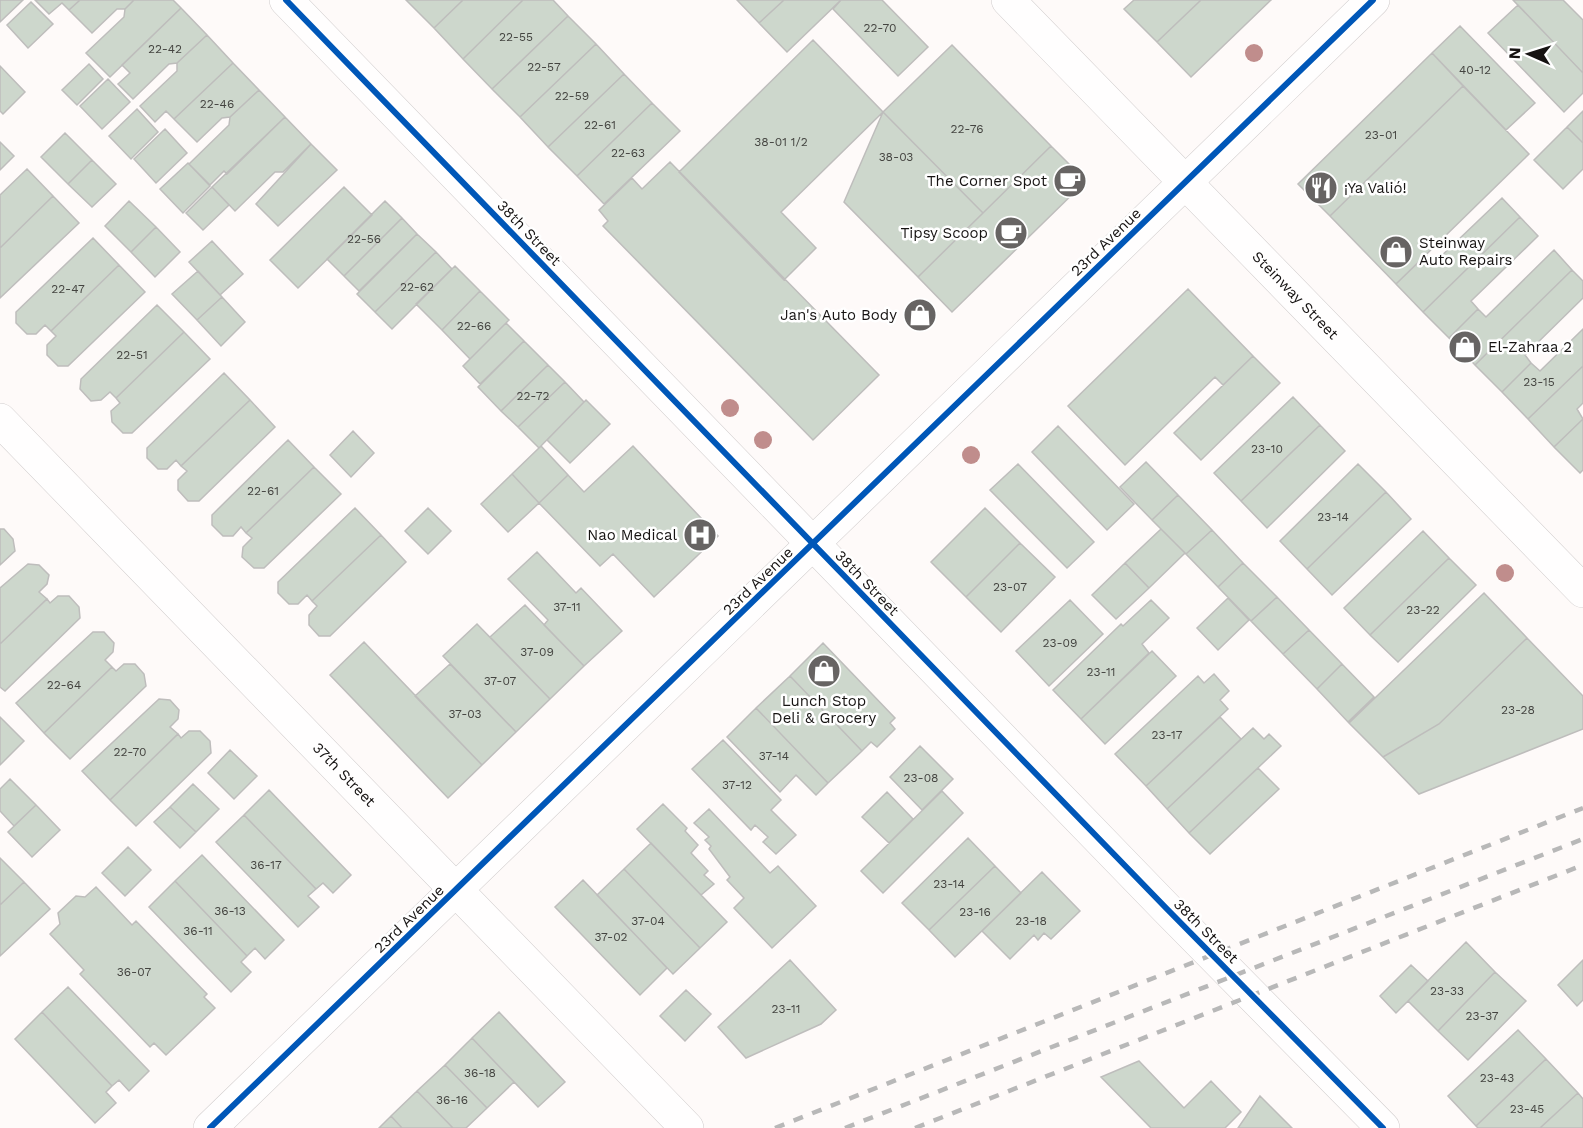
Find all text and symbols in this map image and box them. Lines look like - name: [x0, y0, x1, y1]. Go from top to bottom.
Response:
- house number: 22-70: [863, 21, 897, 35]
- north arrow: [1499, 24, 1559, 84]
- house number: 22-55: [499, 30, 533, 44]
- house number: 22-42: [148, 42, 182, 56]
- text: N: [1505, 47, 1524, 60]
- house number: 22-57: [527, 60, 561, 74]
- house number: 40-12: [1459, 63, 1491, 77]
- house number: 22-59: [555, 89, 589, 103]
- house number: 22-46: [200, 97, 234, 111]
- house number: 22-61: [584, 118, 616, 132]
- house number: 22-76: [951, 122, 983, 136]
- house number: 23-01: [1365, 128, 1397, 142]
- house number: 38-01 1/2: [754, 135, 808, 149]
- house number: 22-63: [611, 146, 645, 160]
- house number: 38-03: [879, 150, 913, 164]
- cafe icon: The Corner Spot: [1052, 163, 1088, 199]
- restaurant icon: ¡Ya Valió!: [1303, 170, 1339, 206]
- place label: The Corner Spot: [927, 172, 1048, 190]
- place label: ¡Ya Valió!: [1344, 179, 1407, 197]
- street label: 38th Street: [493, 197, 565, 270]
- street label: 23rd Avenue: [1067, 204, 1145, 280]
- cafe icon: Tipsy Scoop: [993, 215, 1029, 251]
- place label: Tipsy Scoop: [900, 224, 988, 242]
- house number: 22-56: [347, 232, 381, 246]
- shop icon: Steinway Auto Repairs: [1378, 234, 1414, 270]
- place label: Steinway Auto Repairs: [1419, 234, 1512, 269]
- street label: Steinway Street: [1248, 247, 1343, 344]
- house number: 22-62: [400, 280, 434, 294]
- house number: 22-47: [51, 282, 85, 296]
- shop icon: Jan's Auto Body: [902, 297, 938, 333]
- place label: Jan's Auto Body: [780, 306, 897, 324]
- house number: 22-66: [457, 319, 491, 333]
- shop icon: El-Zahraa 2: [1447, 329, 1483, 365]
- place label: El-Zahraa 2: [1488, 338, 1572, 356]
- house number: 22-51: [116, 348, 148, 362]
- house number: 23-15: [1523, 375, 1555, 389]
- house number: 22-72: [517, 389, 549, 403]
- house number: 23-10: [1251, 442, 1283, 456]
- house number: 22-61: [247, 484, 279, 498]
- house number: 23-14: [1317, 510, 1349, 524]
- hospital icon: Nao Medical: [682, 517, 718, 553]
- place label: Nao Medical: [587, 526, 677, 544]
- street label: 23rd Avenue: [719, 543, 797, 619]
- street label: 38th Street: [831, 547, 903, 620]
- house number: 23-07: [993, 580, 1027, 594]
- house number: 37-11: [553, 600, 581, 614]
- house number: 23-22: [1406, 603, 1440, 617]
- house number: 23-09: [1043, 636, 1077, 650]
- house number: 37-09: [520, 645, 554, 659]
- shop icon: Lunch Stop Deli & Grocery: [806, 653, 842, 689]
- house number: 23-11: [1087, 665, 1115, 679]
- house number: 37-07: [484, 674, 517, 688]
- house number: 22-64: [47, 678, 81, 692]
- place label: Lunch Stop Deli & Grocery: [772, 692, 876, 727]
- house number: 23-28: [1501, 703, 1535, 717]
- house number: 37-03: [449, 707, 481, 721]
- house number: 23-17: [1151, 728, 1183, 742]
- street label: 37th Street: [309, 739, 380, 811]
- house number: 22-70: [113, 745, 147, 759]
- house number: 37-14: [759, 749, 789, 763]
- house number: 23-08: [904, 771, 938, 785]
- house number: 37-12: [722, 778, 752, 792]
- house number: 36-17: [250, 858, 282, 872]
- house number: 23-14: [933, 877, 965, 891]
- street label: 23rd Avenue: [370, 881, 448, 957]
- street label: 38th Street: [1170, 895, 1243, 968]
- house number: 36-13: [214, 904, 246, 918]
- house number: 23-16: [959, 905, 991, 919]
- house number: 37-04: [631, 914, 665, 928]
- house number: 23-18: [1015, 914, 1047, 928]
- house number: 36-11: [183, 924, 213, 938]
- house number: 37-02: [594, 930, 628, 944]
- house number: 36-07: [117, 965, 151, 979]
- house number: 23-33: [1430, 984, 1464, 998]
- house number: 23-11: [772, 1002, 800, 1016]
- house number: 23-37: [1465, 1009, 1499, 1023]
- house number: 36-18: [464, 1066, 496, 1080]
- house number: 23-43: [1480, 1071, 1514, 1085]
- house number: 36-16: [436, 1093, 468, 1107]
- house number: 23-45: [1510, 1102, 1544, 1116]

